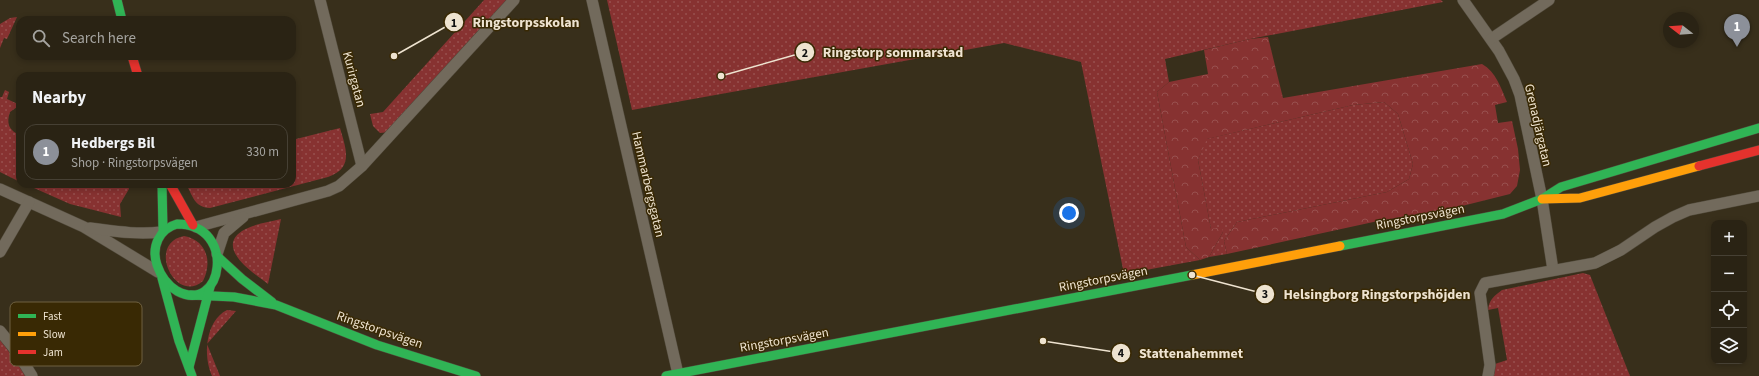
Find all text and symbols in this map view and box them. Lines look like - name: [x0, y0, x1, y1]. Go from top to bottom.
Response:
- callout: Ringstorpsskolan: [444, 9, 587, 35]
- north arrow: [1663, 12, 1699, 48]
- text: Ringstorpsskolan: [472, 13, 580, 33]
- pin: 1: [1724, 14, 1750, 47]
- text: 1: [451, 15, 457, 32]
- search box: [16, 16, 296, 60]
- icon: search: [30, 27, 52, 49]
- text: Search here: [62, 28, 136, 49]
- callout: Ringstorp sommarstad: [795, 39, 971, 65]
- text: Ringstorp sommarstad: [823, 43, 963, 63]
- text: 2: [802, 45, 808, 62]
- street label: Kurirgatan: [338, 49, 370, 109]
- street label: Grenadjärgatan: [1520, 82, 1556, 168]
- text: Nearby: [32, 86, 86, 110]
- street label: Hammarbergsgatan: [627, 130, 669, 239]
- text: Hedbergs Bil: [71, 133, 155, 154]
- text: 1: [43, 143, 49, 161]
- text: 330 m: [246, 143, 279, 161]
- text: Shop · Ringstorpsvägen: [71, 154, 198, 172]
- street label: Ringstorpsvägen: [1374, 200, 1466, 234]
- your location: [1059, 203, 1079, 223]
- map controls: [1711, 220, 1747, 364]
- button: +: [1711, 220, 1747, 256]
- button: −: [1711, 256, 1747, 292]
- street label: Ringstorpsvägen: [1057, 262, 1149, 296]
- callout: Helsingborg Ringstorpshöjden: [1255, 281, 1478, 307]
- text: Helsingborg Ringstorpshöjden: [1283, 285, 1471, 305]
- text: 3: [1262, 286, 1268, 303]
- button: locate: [1711, 292, 1747, 328]
- legend: [10, 302, 142, 366]
- street label: Ringstorpsvägen: [334, 307, 425, 353]
- text: Fast: [43, 309, 62, 324]
- street label: Ringstorpsvägen: [738, 323, 830, 357]
- text: Slow: [43, 327, 66, 342]
- button: layers: [1711, 328, 1747, 364]
- callout: Stattenahemmet: [1111, 340, 1251, 366]
- text: Stattenahemmet: [1139, 344, 1244, 364]
- text: Jam: [43, 345, 63, 360]
- text: 4: [1118, 345, 1125, 362]

